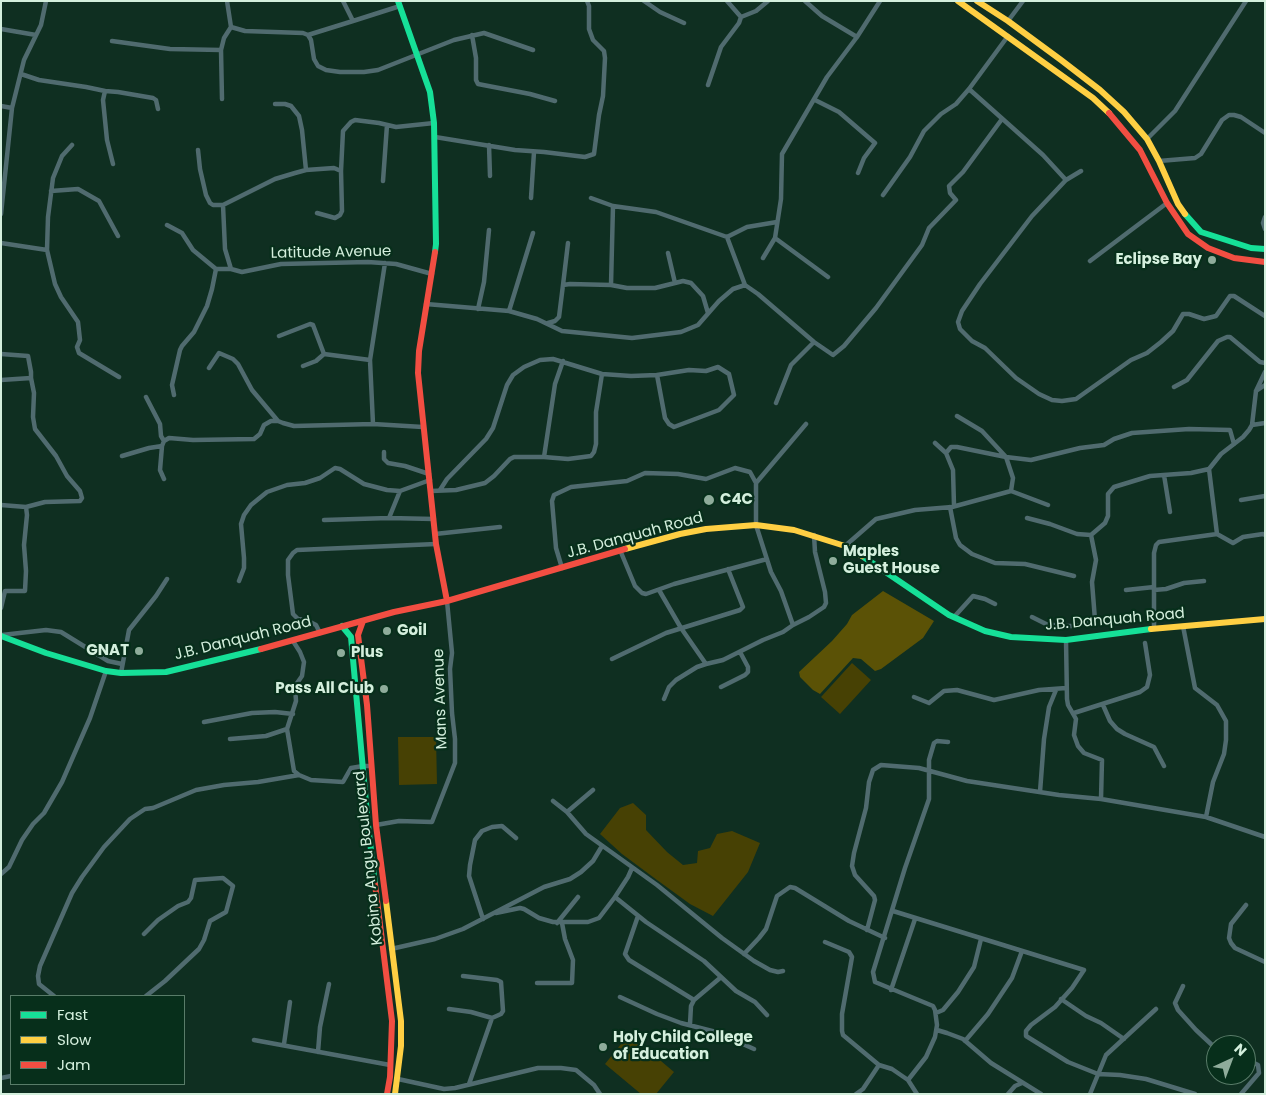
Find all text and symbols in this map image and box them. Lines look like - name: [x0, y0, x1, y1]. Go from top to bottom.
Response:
- street label: Latitude Avenue: [271, 243, 391, 263]
- place label: Eclipse Bay: [1115, 251, 1202, 269]
- marker: Eclipse Bay: [1206, 254, 1218, 266]
- place label: C4C: [720, 491, 753, 509]
- marker: C4C: [702, 493, 716, 507]
- street label: J.B. Danquah Road: [565, 509, 705, 563]
- place label: Maples Guest House: [843, 543, 940, 578]
- marker: Maples Guest House: [827, 555, 839, 567]
- street label: J.B. Danquah Road: [1044, 605, 1186, 635]
- street label: J.B. Danquah Road: [173, 613, 313, 665]
- place label: Goil: [397, 622, 427, 640]
- marker: Goil: [381, 625, 393, 637]
- place label: GNAT: [86, 642, 129, 660]
- place label: Plus: [351, 644, 383, 662]
- marker: GNAT: [133, 645, 145, 657]
- marker: Plus: [335, 647, 347, 659]
- street label: Mans Avenue: [430, 648, 452, 750]
- place label: Pass All Club: [275, 680, 374, 698]
- marker: Pass All Club: [378, 683, 390, 695]
- street label: Kobina Angu Boulevard: [351, 770, 387, 946]
- legend: [10, 995, 185, 1085]
- text: Fast: [57, 1004, 88, 1025]
- text: Slow: [57, 1029, 91, 1050]
- place label: Holy Child College of Education: [613, 1029, 753, 1064]
- north arrow: [1206, 1035, 1256, 1085]
- text: N: [1230, 1039, 1251, 1061]
- marker: Holy Child College of Education: [597, 1041, 609, 1053]
- text: Jam: [57, 1054, 91, 1075]

